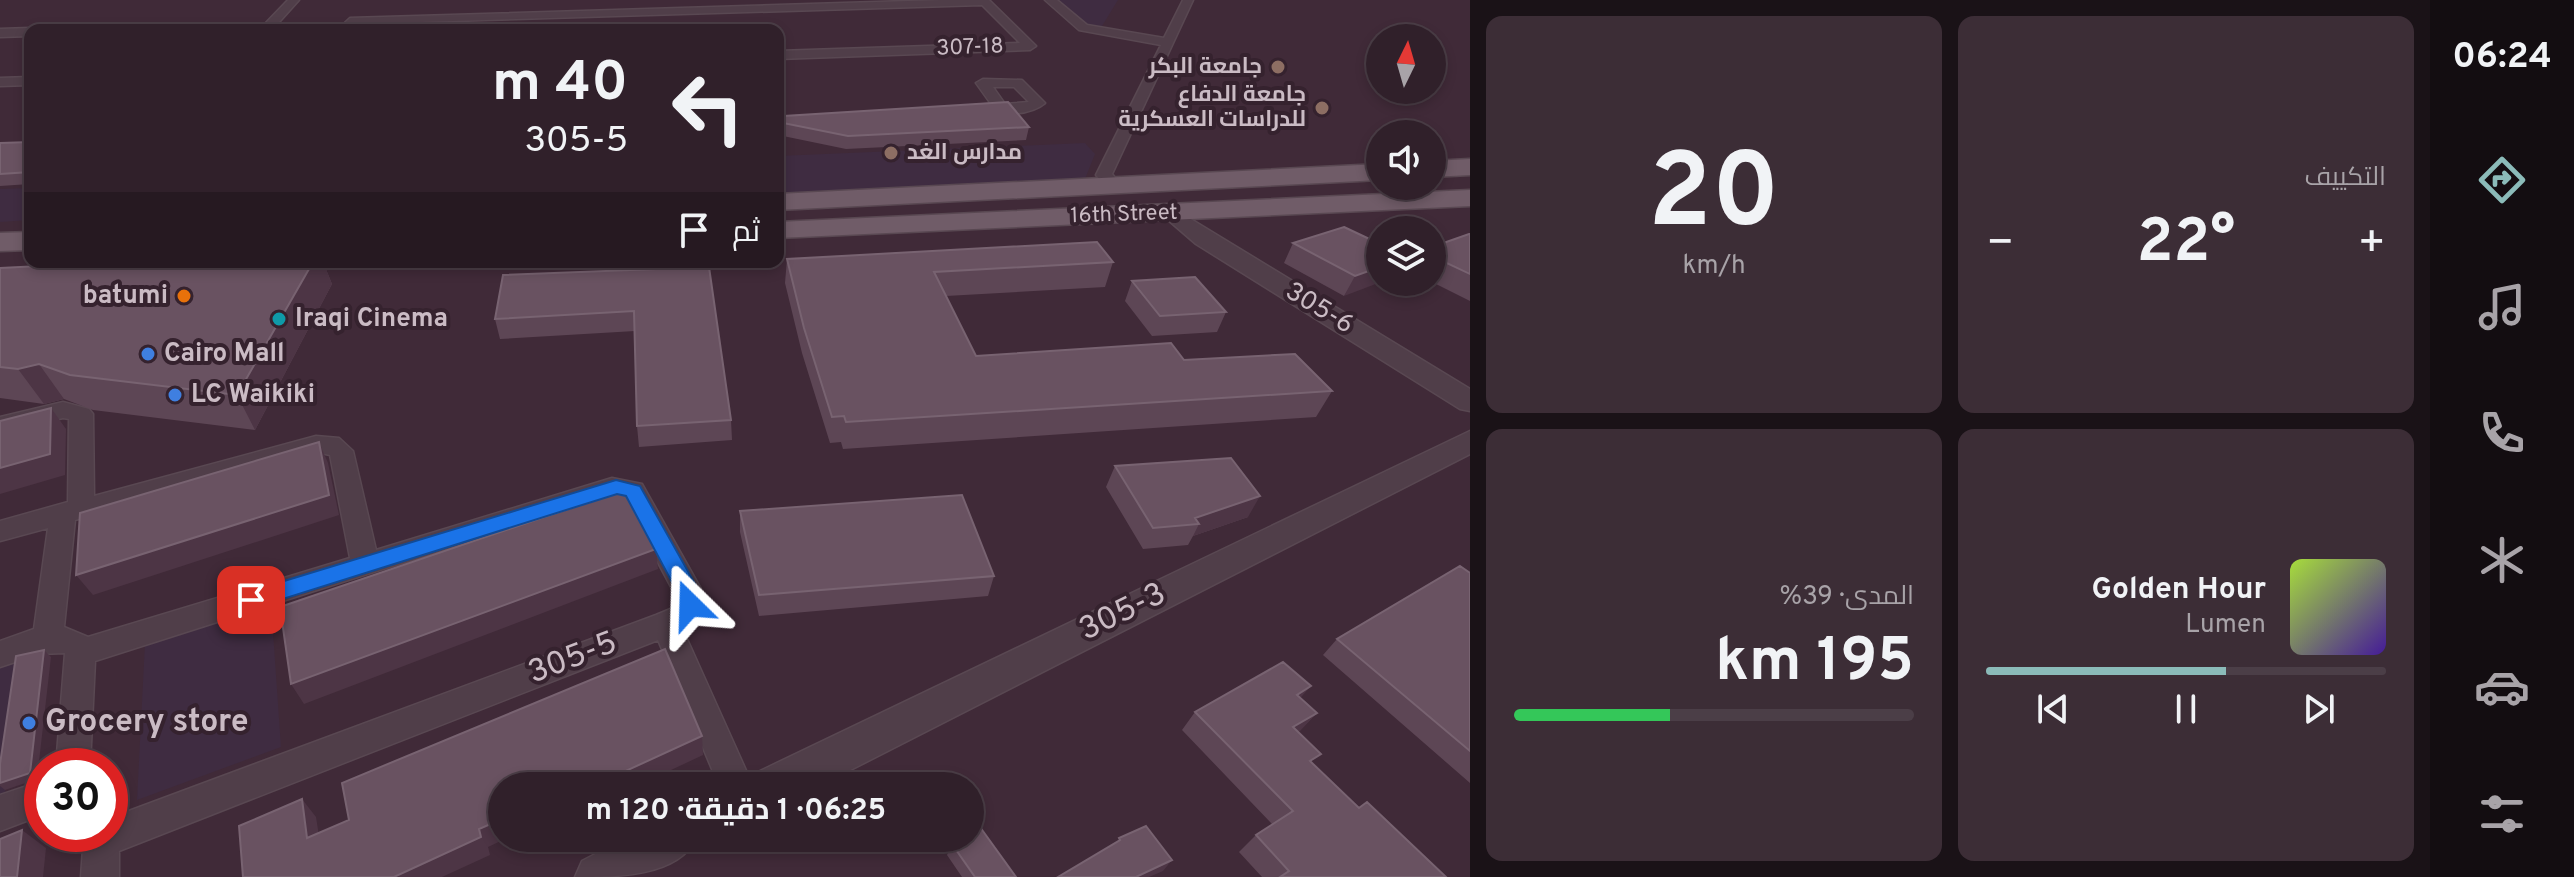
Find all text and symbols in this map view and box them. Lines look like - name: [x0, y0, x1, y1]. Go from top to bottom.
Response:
- north arrow: [1366, 24, 1446, 104]
- map controls: [1366, 24, 1446, 296]
- street label: 307-18: [936, 33, 1004, 63]
- text: 06:24: [2452, 35, 2552, 81]
- text: 40 m: [492, 50, 628, 120]
- place label: جامعة البكر: [1148, 54, 1262, 81]
- icon: left: [656, 56, 760, 160]
- marker: جامعة البكر: [1269, 58, 1287, 76]
- place label: جامعة الدفاع للدراسات العسكرية: [1118, 82, 1306, 134]
- marker: جامعة الدفاع للدراسات العسكرية: [1313, 99, 1331, 117]
- text: 305-5: [525, 119, 628, 165]
- button: sound: [1366, 120, 1446, 200]
- text: 20: [1648, 132, 1780, 264]
- place label: مدارس الغد: [907, 140, 1022, 167]
- marker: مدارس الغد: [882, 144, 900, 162]
- icon: directions: [2474, 152, 2530, 208]
- text: التكييف: [2304, 162, 2386, 195]
- street label: 16th Street: [1070, 200, 1178, 230]
- text: 22°: [2137, 207, 2235, 283]
- icon: arrive: [672, 208, 716, 252]
- text: ثم: [732, 215, 760, 252]
- button: layers: [1366, 216, 1446, 296]
- text: −: [1986, 217, 2014, 273]
- text: +: [2358, 217, 2386, 273]
- text: km/h: [1682, 250, 1746, 283]
- street label: 305-6: [1279, 276, 1359, 342]
- icon: music: [2474, 279, 2530, 335]
- place label: batumi: [83, 280, 168, 313]
- marker: batumi: [175, 287, 193, 305]
- place label: Iraqi Cinema: [295, 303, 448, 336]
- marker: Iraqi Cinema: [270, 310, 288, 328]
- place label: Cairo Mall: [164, 338, 285, 371]
- marker: Cairo Mall: [139, 345, 157, 363]
- place label: LC Waikiki: [191, 379, 315, 412]
- marker: LC Waikiki: [166, 386, 184, 404]
- icon: phone: [2474, 405, 2530, 461]
- icon: climate: [2474, 532, 2530, 588]
- position arrow: [648, 563, 732, 647]
- pin: [217, 566, 285, 634]
- text: Golden Hour: [2092, 572, 2266, 609]
- street label: 305-3: [1073, 575, 1173, 651]
- icon: arrive: [229, 578, 273, 622]
- text: المدى · 39%: [1780, 581, 1914, 614]
- text: Lumen: [2185, 609, 2266, 642]
- street label: 305-5: [523, 624, 623, 694]
- text: 195 km: [1715, 626, 1914, 702]
- icon: car: [2474, 659, 2530, 715]
- icon: previous: [2031, 687, 2075, 731]
- icon: pause: [2164, 687, 2208, 731]
- icon: next: [2297, 687, 2341, 731]
- place label: Grocery store: [45, 703, 248, 743]
- marker: Grocery store: [20, 714, 38, 732]
- speed limit sign: 30: [24, 748, 128, 852]
- icon: filters: [2474, 786, 2530, 842]
- text: 06:25 · 1 دقيقة · 120 m: [586, 793, 886, 830]

